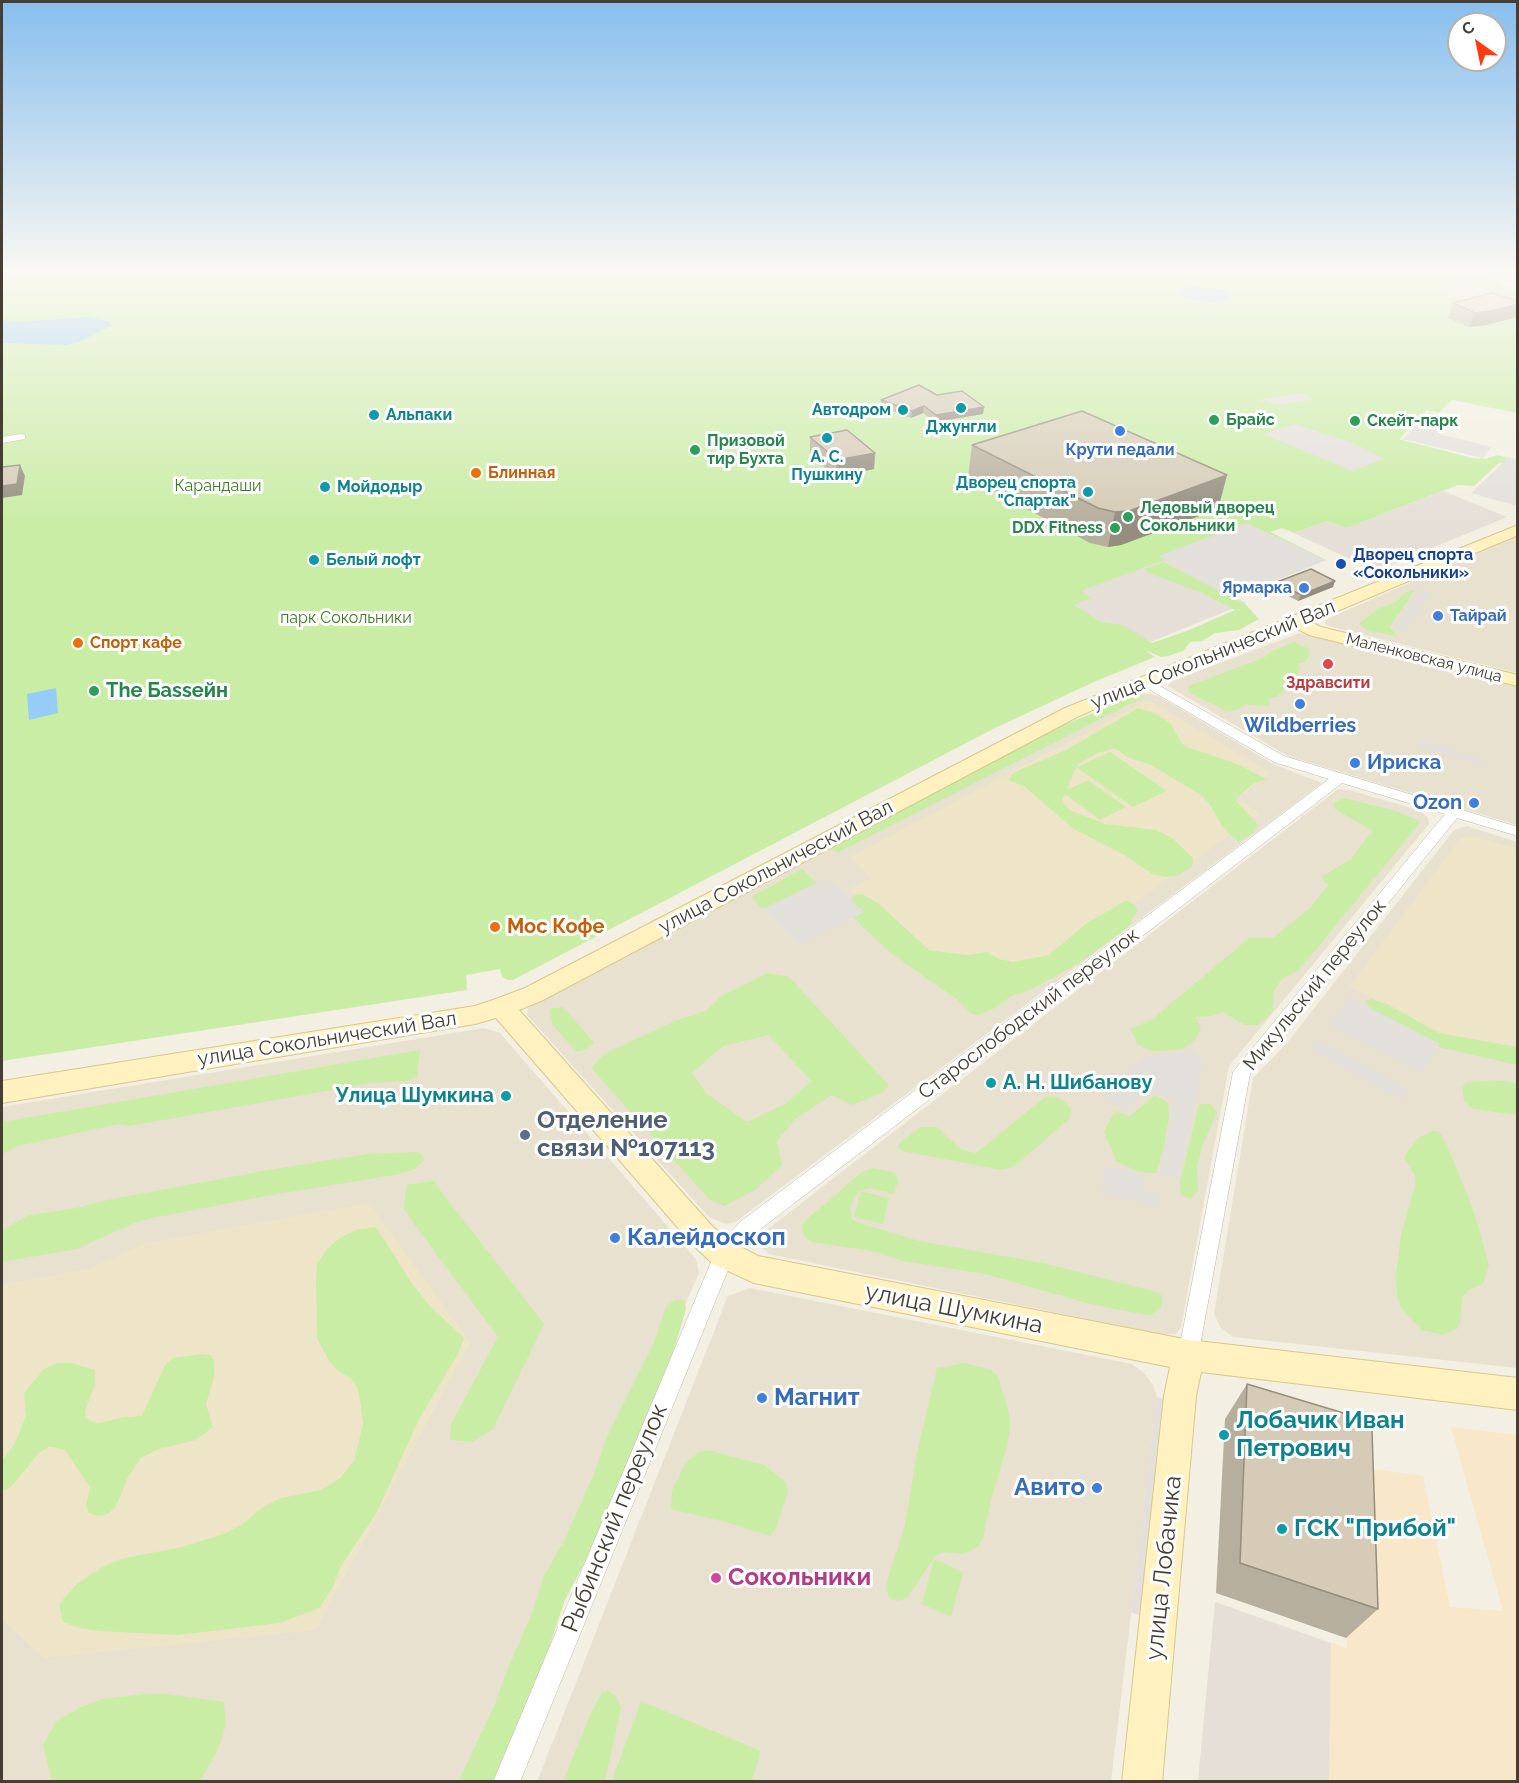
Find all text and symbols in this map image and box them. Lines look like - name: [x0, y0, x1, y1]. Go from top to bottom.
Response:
- north arrow: [1447, 12, 1507, 72]
- text: С: [1458, 17, 1478, 39]
- place label: Автодром: [812, 400, 891, 420]
- marker: Джунгли: [954, 401, 968, 415]
- marker: Автодром: [896, 403, 910, 417]
- place label: Альпаки: [386, 405, 452, 425]
- marker: Альпаки: [367, 408, 381, 422]
- place label: Брайс: [1226, 410, 1275, 430]
- place label: Скейт-парк: [1367, 411, 1458, 431]
- marker: Брайс: [1207, 413, 1221, 427]
- marker: Скейт-парк: [1348, 414, 1362, 428]
- place label: Джунгли: [926, 417, 996, 437]
- marker: Крути педали: [1113, 424, 1127, 438]
- place label: Призовой тир Бухта: [707, 431, 785, 469]
- marker: А. С. Пушкину: [820, 431, 834, 445]
- place label: Крути педали: [1066, 440, 1174, 460]
- marker: Призовой тир Бухта: [688, 443, 702, 457]
- place label: А. С. Пушкину: [791, 447, 863, 485]
- place label: Блинная: [488, 463, 555, 483]
- marker: Блинная: [469, 466, 483, 480]
- place label: Дворец спорта "Спартак": [956, 473, 1076, 511]
- park label: Карандаши: [174, 476, 262, 496]
- place label: Мойдодыр: [337, 477, 422, 497]
- marker: Мойдодыр: [318, 480, 332, 494]
- marker: Дворец спорта "Спартак": [1081, 485, 1095, 499]
- place label: Ледовый дворец Сокольники: [1140, 498, 1274, 536]
- marker: Ледовый дворец Сокольники: [1121, 510, 1135, 524]
- place label: DDX Fitness: [1012, 518, 1103, 538]
- marker: DDX Fitness: [1108, 521, 1122, 535]
- place label: Дворец спорта «Сокольники»: [1353, 545, 1473, 583]
- place label: Белый лофт: [326, 550, 421, 570]
- marker: Белый лофт: [307, 553, 321, 567]
- marker: Дворец спорта «Сокольники»: [1334, 557, 1348, 571]
- place label: Ярмарка: [1222, 578, 1292, 598]
- marker: Ярмарка: [1297, 581, 1311, 595]
- street label: улица Сокольнический Вал: [1087, 595, 1339, 715]
- place label: Тайрай: [1450, 606, 1507, 626]
- park label: парк Сокольники: [280, 608, 412, 628]
- marker: Тайрай: [1431, 609, 1445, 623]
- street label: Маленковская улица: [1344, 629, 1504, 687]
- place label: Спорт кафе: [90, 633, 182, 653]
- marker: Спорт кафе: [71, 636, 85, 650]
- marker: Здравсити: [1321, 657, 1335, 671]
- place label: Здравсити: [1286, 673, 1370, 693]
- place label: The Баssейн: [106, 679, 228, 703]
- marker: The Баssейн: [87, 684, 101, 698]
- marker: Wildberries: [1293, 697, 1307, 711]
- place label: Wildberries: [1244, 714, 1356, 738]
- place label: Ириска: [1367, 751, 1441, 775]
- marker: Ириска: [1348, 756, 1362, 770]
- place label: Ozon: [1413, 791, 1462, 815]
- street label: улица Сокольнический Вал: [655, 795, 897, 939]
- marker: Ozon: [1467, 796, 1481, 810]
- street label: Микульский переулок: [1239, 895, 1391, 1075]
- place label: Мос Кофе: [507, 915, 604, 939]
- marker: Мос Кофе: [488, 920, 502, 934]
- street label: Старослободский переулок: [914, 923, 1144, 1105]
- street label: улица Сокольнический Вал: [196, 1007, 458, 1071]
- place label: А. Н. Шибанову: [1003, 1071, 1153, 1095]
- marker: А. Н. Шибанову: [984, 1076, 998, 1090]
- place label: Улица Шумкина: [336, 1084, 494, 1108]
- marker: Улица Шумкина: [499, 1089, 513, 1103]
- place label: Отделение связи №107113: [537, 1107, 715, 1163]
- marker: Отделение связи №107113: [518, 1128, 532, 1142]
- place label: Калейдоскоп: [627, 1224, 786, 1252]
- marker: Калейдоскоп: [608, 1231, 622, 1245]
- street label: улица Шумкина: [863, 1278, 1045, 1340]
- place label: Магнит: [774, 1384, 860, 1412]
- marker: Магнит: [755, 1391, 769, 1405]
- street label: Рыбинский переулок: [556, 1399, 674, 1637]
- place label: Лобачик Иван Петрович: [1236, 1407, 1404, 1463]
- marker: Лобачик Иван Петрович: [1217, 1428, 1231, 1442]
- place label: Авито: [1014, 1474, 1085, 1502]
- street label: улица Лобачика: [1140, 1474, 1188, 1662]
- marker: Авито: [1090, 1481, 1104, 1495]
- place label: ГСК "Прибой": [1294, 1515, 1456, 1543]
- marker: ГСК "Прибой": [1275, 1522, 1289, 1536]
- place label: Сокольники: [728, 1564, 871, 1592]
- marker: Сокольники: [709, 1571, 723, 1585]

